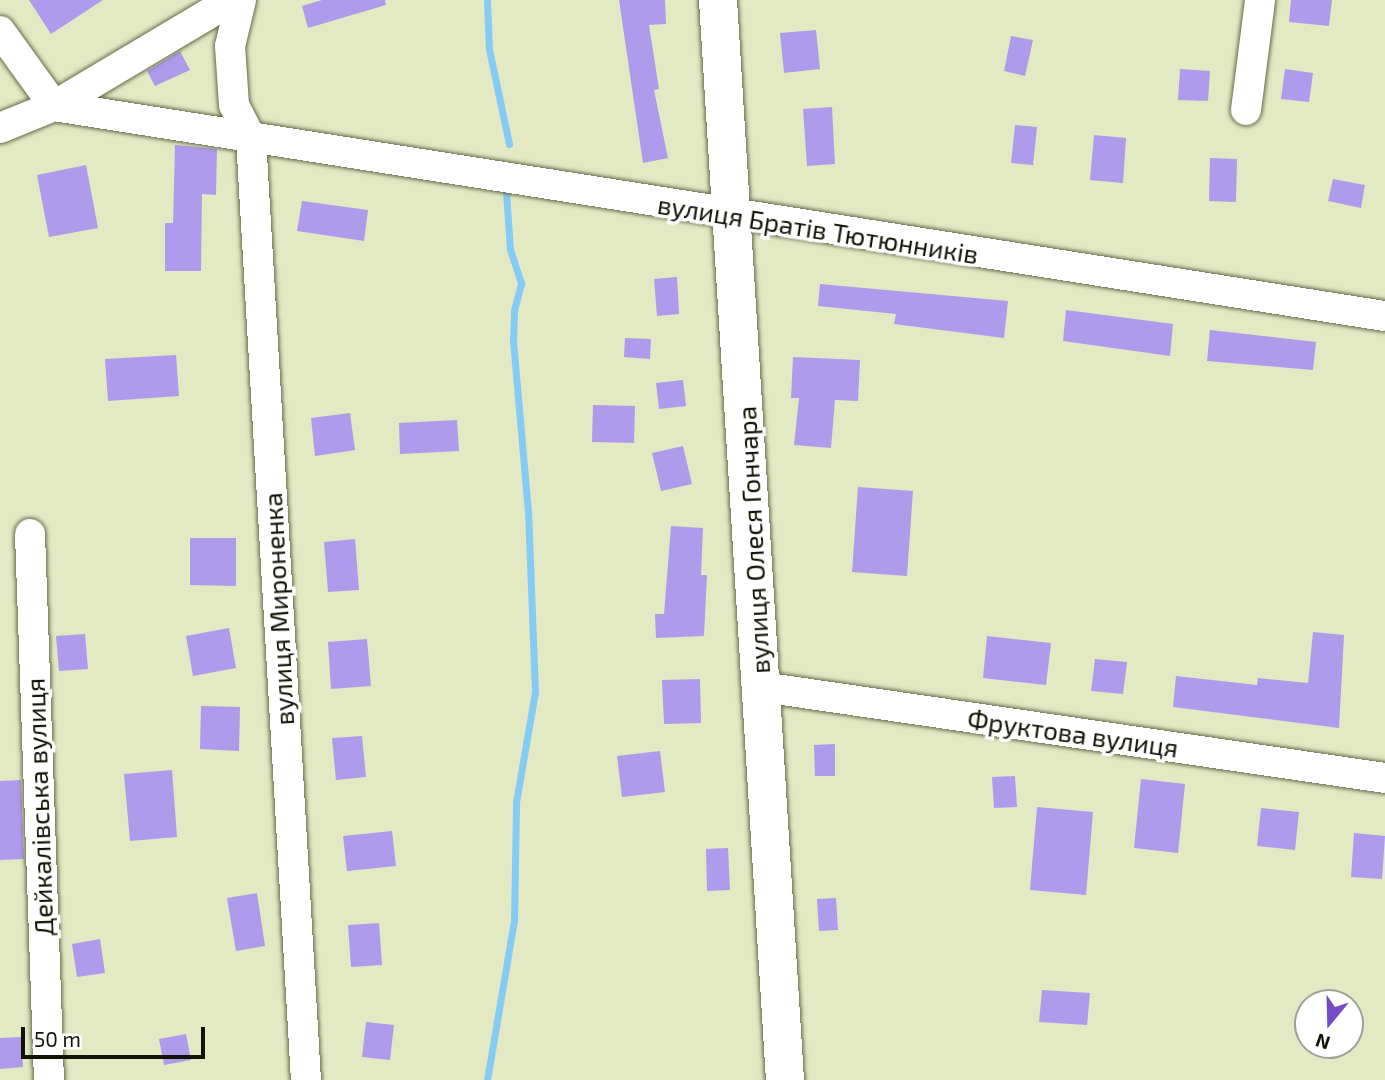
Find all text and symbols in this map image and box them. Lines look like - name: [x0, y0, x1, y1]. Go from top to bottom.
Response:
- street label: вулиця Братів Тютюнників: [655, 188, 981, 270]
- street label: вулиця Олеся Гончара: [730, 405, 776, 675]
- street label: вулиця Мироненка: [256, 492, 300, 726]
- street label: Дейкалівська вулиця: [19, 678, 59, 936]
- street label: Фруктова вулиця: [965, 703, 1181, 763]
- north arrow: [1294, 989, 1364, 1059]
- scale bar: [24, 1014, 208, 1058]
- text: 50 m: [34, 1026, 81, 1051]
- text: N: [1312, 1029, 1333, 1056]

